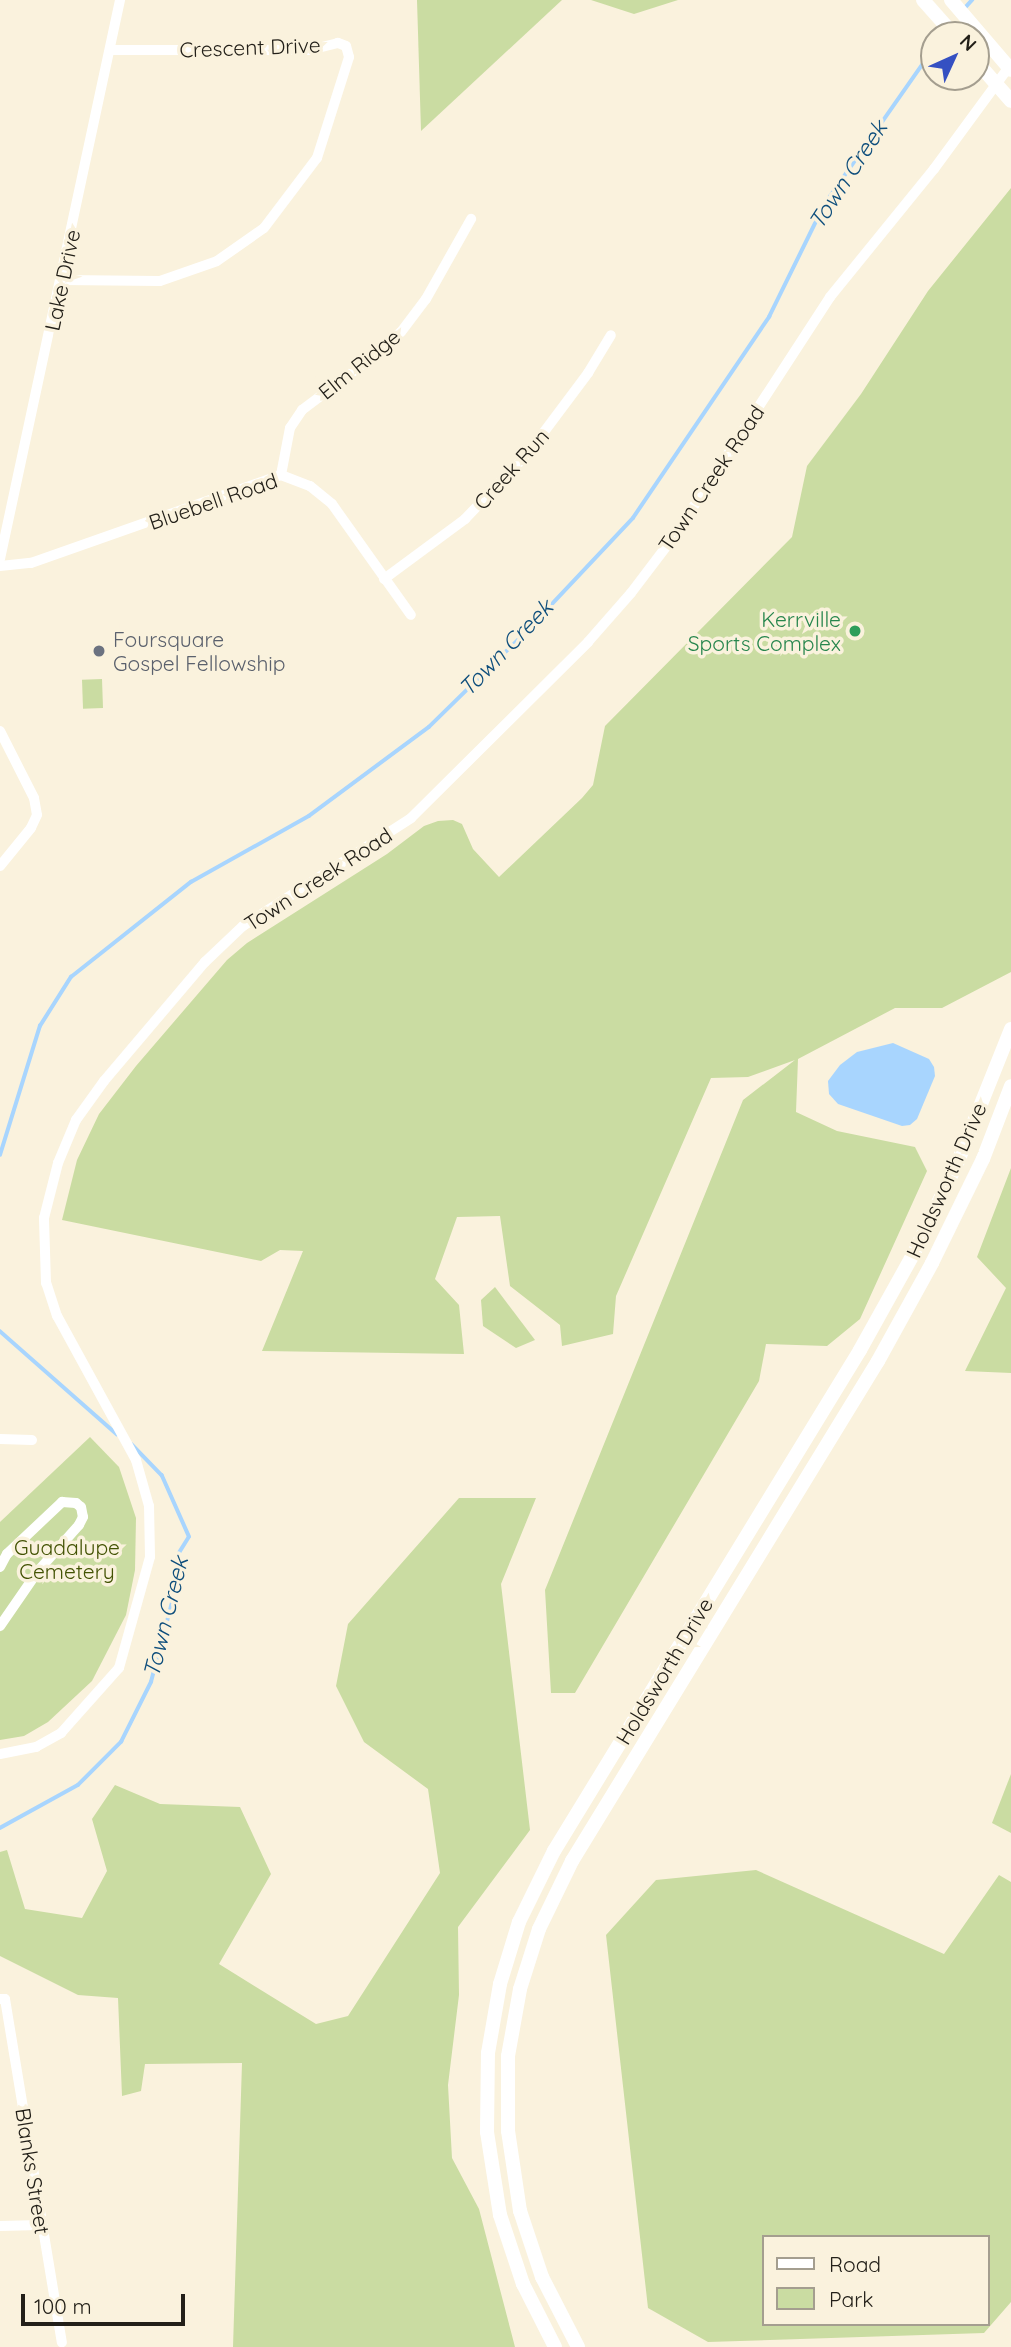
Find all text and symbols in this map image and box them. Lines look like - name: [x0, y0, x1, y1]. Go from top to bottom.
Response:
- north arrow: [920, 21, 990, 91]
- text: N: [955, 29, 982, 56]
- street label: Crescent Drive: [179, 32, 321, 62]
- water label: Town Creek: [803, 116, 893, 234]
- street label: Lake Drive: [39, 227, 85, 333]
- street label: Elm Ridge: [313, 324, 405, 404]
- street label: Town Creek Road: [653, 400, 769, 556]
- street label: Creek Run: [468, 423, 554, 515]
- street label: Bluebell Road: [145, 467, 281, 535]
- water label: Town Creek: [453, 594, 559, 702]
- place label: Kerrville Sports Complex: [688, 606, 841, 656]
- marker: Kerrville Sports Complex: [847, 623, 863, 639]
- place label: Foursquare Gospel Fellowship: [113, 626, 286, 676]
- marker: Foursquare Gospel Fellowship: [91, 643, 107, 659]
- street label: Town Creek Road: [240, 822, 396, 936]
- street label: Holdsworth Drive: [901, 1099, 991, 1261]
- park label: Guadalupe Cemetery: [14, 1534, 120, 1584]
- water label: Town Creek: [138, 1554, 194, 1680]
- street label: Holdsworth Drive: [610, 1593, 718, 1749]
- street label: Blanks Street: [11, 2106, 55, 2236]
- legend: [762, 2235, 990, 2326]
- text: Road: [829, 2251, 881, 2277]
- scale bar: [24, 2280, 189, 2324]
- text: Park: [829, 2286, 873, 2312]
- text: 100 m: [34, 2293, 92, 2319]

